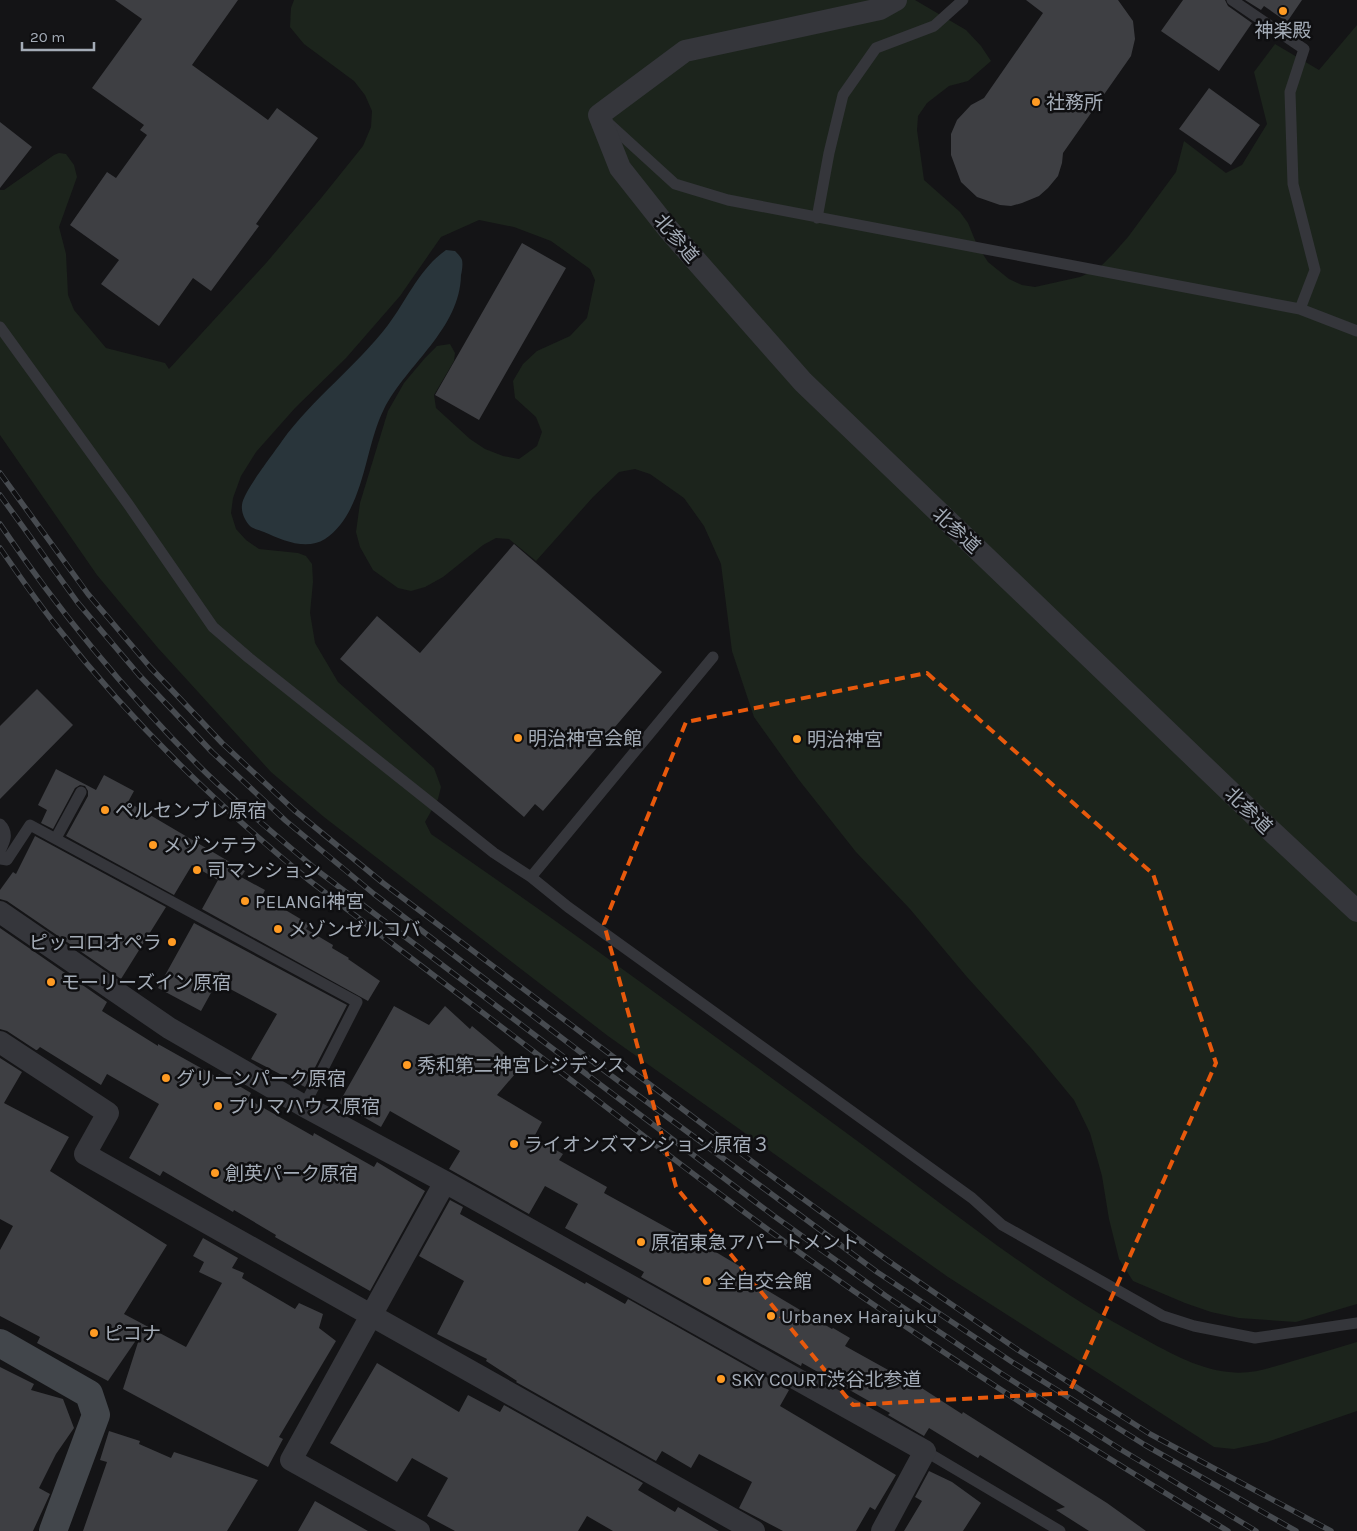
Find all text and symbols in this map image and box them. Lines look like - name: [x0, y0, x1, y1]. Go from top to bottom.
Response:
- marker: 神楽殿: [1277, 5, 1289, 17]
- scale bar: [22, 20, 95, 52]
- place label: 神楽殿: [1254, 20, 1312, 42]
- text: 20 m: [30, 28, 65, 46]
- place label: 社務所: [1046, 92, 1103, 114]
- marker: 社務所: [1030, 96, 1042, 108]
- street label: 北参道: [649, 210, 703, 268]
- street label: 北参道: [928, 503, 985, 558]
- place label: 明治神宮会館: [528, 728, 642, 750]
- place label: 明治神宮: [807, 729, 883, 751]
- marker: 明治神宮会館: [512, 732, 524, 744]
- marker: 明治神宮: [791, 733, 803, 745]
- street label: 北参道: [1220, 783, 1276, 838]
- place label: ペルセンプレ原宿: [115, 800, 266, 822]
- marker: ペルセンプレ原宿: [99, 804, 111, 816]
- place label: メゾンテラ: [163, 835, 258, 857]
- marker: メゾンテラ: [147, 839, 159, 851]
- place label: 司マンション: [207, 860, 321, 882]
- marker: 司マンション: [191, 864, 203, 876]
- place label: PELANGI神宮: [255, 891, 365, 913]
- marker: PELANGI神宮: [239, 895, 251, 907]
- place label: メゾンゼルコバ: [288, 919, 421, 941]
- marker: メゾンゼルコバ: [272, 923, 284, 935]
- place label: ピッコロオペラ: [29, 932, 162, 954]
- marker: ピッコロオペラ: [166, 936, 178, 948]
- place label: モーリーズイン原宿: [61, 972, 231, 994]
- marker: モーリーズイン原宿: [45, 976, 57, 988]
- place label: 秀和第二神宮レジデンス: [417, 1055, 626, 1077]
- marker: 秀和第二神宮レジデンス: [401, 1059, 413, 1071]
- place label: グリーンパーク原宿: [176, 1068, 346, 1090]
- marker: グリーンパーク原宿: [160, 1072, 172, 1084]
- place label: プリマハウス原宿: [228, 1096, 380, 1118]
- marker: プリマハウス原宿: [212, 1100, 224, 1112]
- place label: ライオンズマンション原宿３: [524, 1134, 771, 1156]
- marker: ライオンズマンション原宿３: [508, 1138, 520, 1150]
- place label: 創英パーク原宿: [225, 1163, 358, 1185]
- marker: 創英パーク原宿: [209, 1167, 221, 1179]
- place label: 原宿東急アパートメント: [651, 1232, 860, 1254]
- marker: 原宿東急アパートメント: [635, 1236, 647, 1248]
- place label: 全自交会館: [717, 1271, 812, 1293]
- marker: 全自交会館: [701, 1275, 713, 1287]
- place label: Urbanex Harajuku: [781, 1306, 938, 1328]
- marker: Urbanex Harajuku: [765, 1310, 777, 1322]
- place label: ピコナ: [104, 1323, 161, 1345]
- marker: ピコナ: [88, 1327, 100, 1339]
- place label: SKY COURT渋谷北参道: [731, 1369, 921, 1391]
- marker: SKY COURT渋谷北参道: [715, 1373, 727, 1385]

